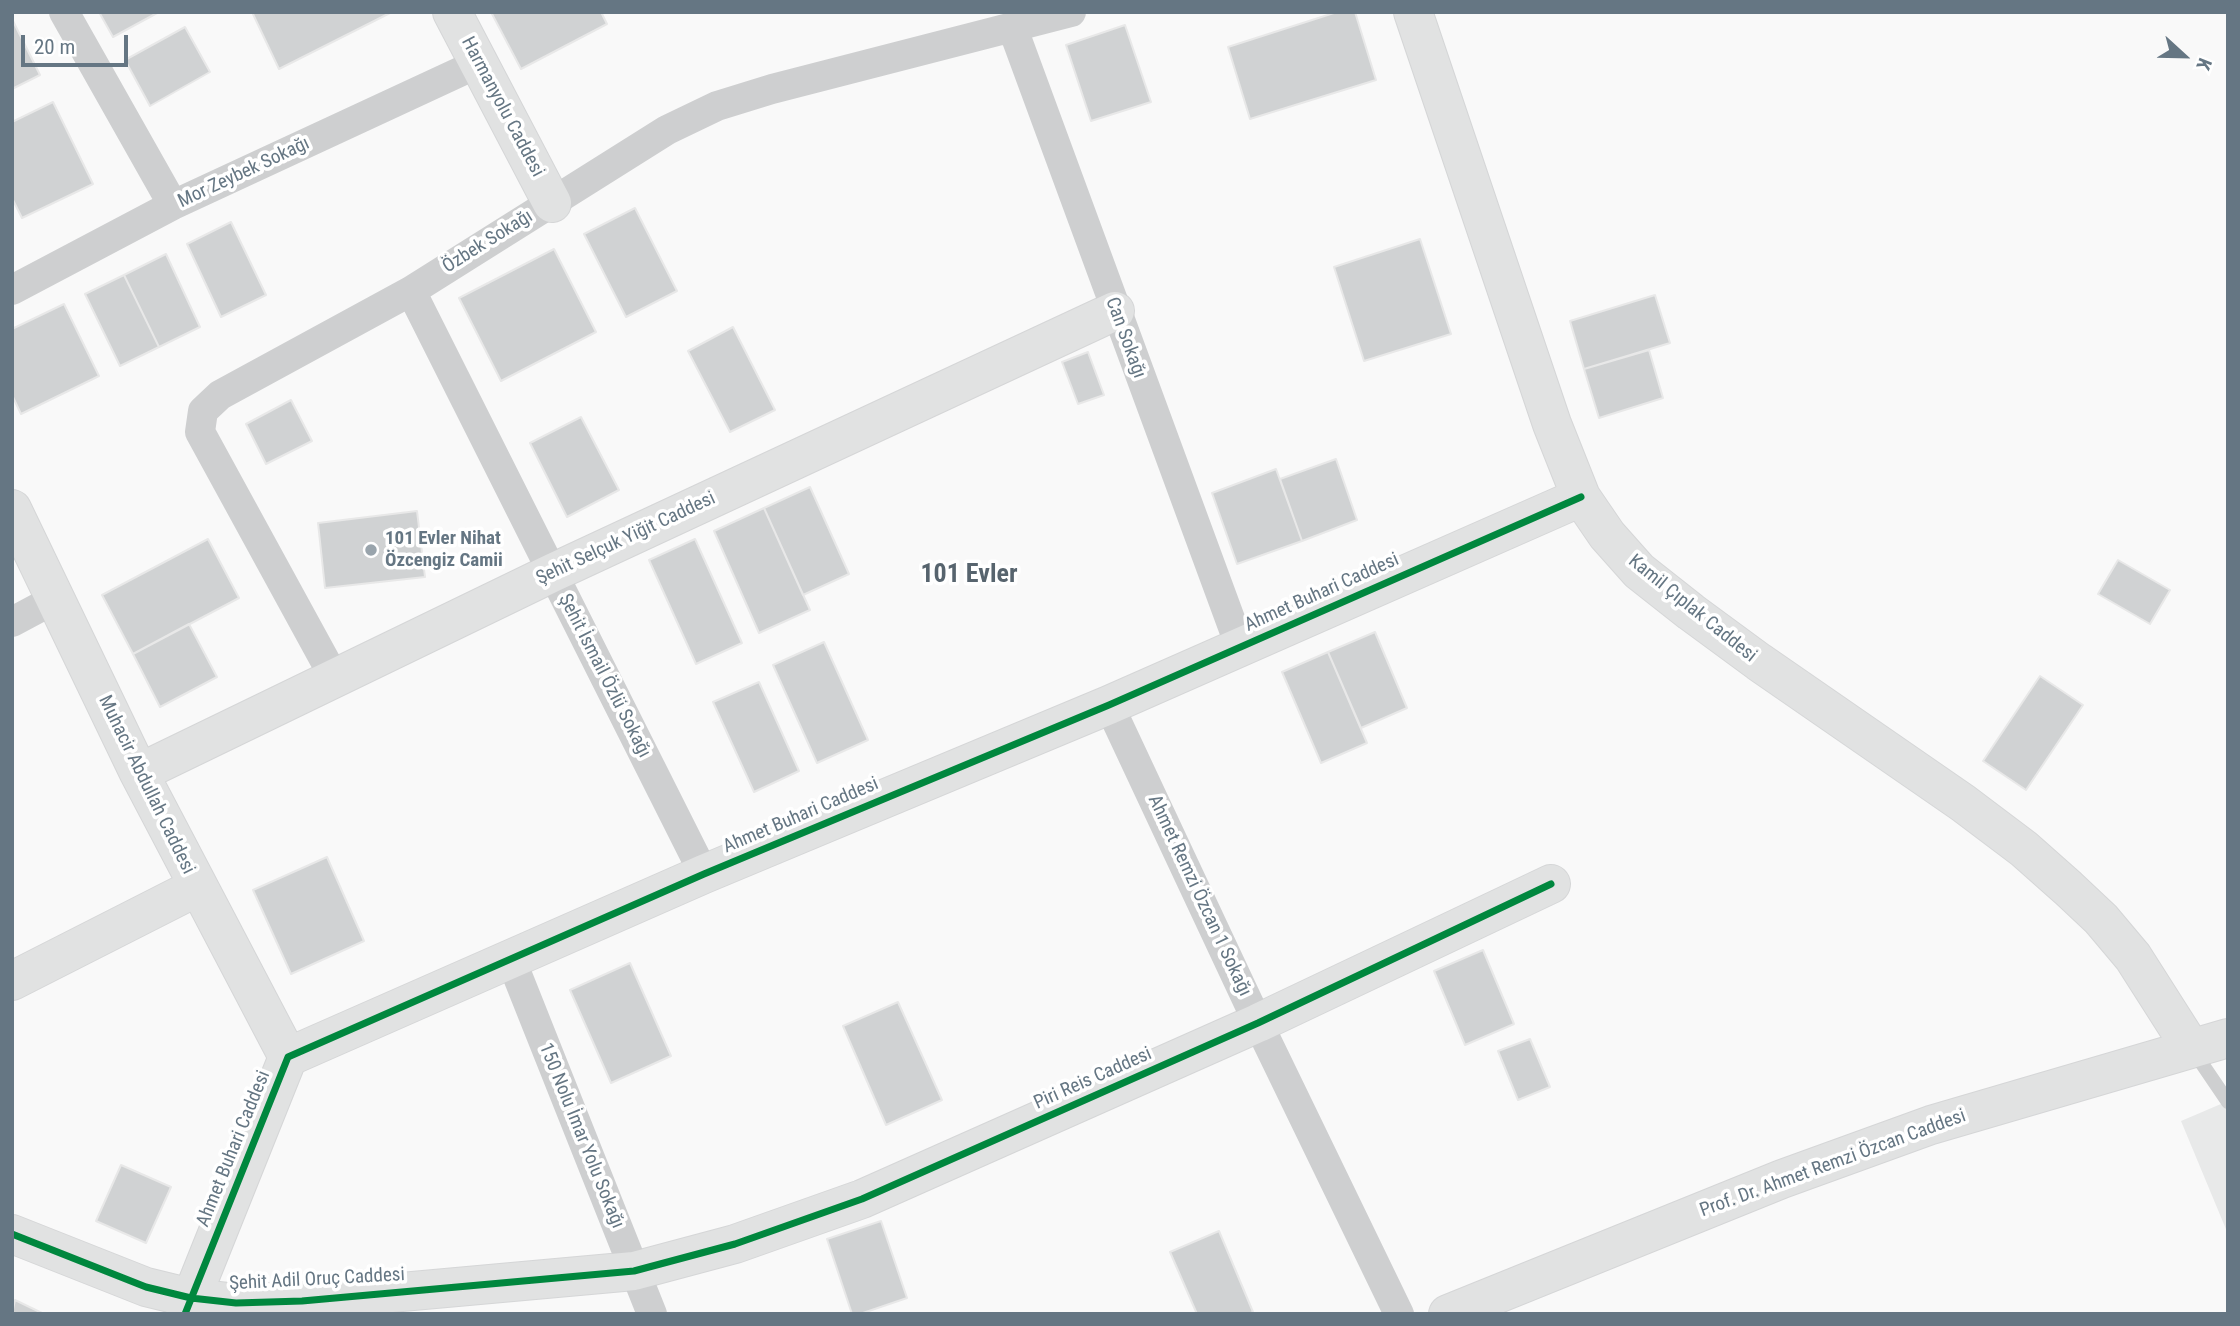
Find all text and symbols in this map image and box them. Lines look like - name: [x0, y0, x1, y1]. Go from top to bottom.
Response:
- scale bar: [24, 21, 131, 65]
- north arrow: [2149, 21, 2219, 91]
- street label: Harmanyolu Caddesi: [456, 33, 548, 181]
- text: 20 m: [34, 35, 75, 59]
- text: K: [2191, 55, 2217, 73]
- street label: Mor Zeybek Sokağı: [175, 133, 313, 213]
- street label: Özbek Sokağı: [439, 205, 537, 279]
- street label: Can Sokağı: [1100, 294, 1150, 382]
- street label: Şehit Selçuk Yiğit Caddesi: [533, 487, 719, 591]
- place label: 101 Evler Nihat Özcengiz Camii: [385, 528, 503, 572]
- marker: 101 Evler Nihat Özcengiz Camii: [363, 542, 379, 558]
- street label: Ahmet Buhari Caddesi: [1241, 549, 1403, 637]
- street label: Kamil Çıplak Caddesi: [1623, 550, 1761, 668]
- district label: 101 Evler: [920, 559, 1018, 591]
- street label: Şehit İsmail Özlü Sokağı: [553, 590, 655, 762]
- street label: Muhacir Abdullah Caddesi: [93, 692, 199, 878]
- street label: Ahmet Buhari Caddesi: [720, 773, 882, 859]
- street label: Ahmet Remzi Özcan 1 Sokağı: [1142, 792, 1256, 1000]
- street label: 150 Nolu İmar Yolu Sokağı: [533, 1040, 629, 1232]
- street label: Piri Reis Caddesi: [1031, 1043, 1155, 1115]
- street label: Ahmet Buhari Caddesi: [192, 1068, 276, 1230]
- street label: Prof. Dr. Ahmet Remzi Özcan Caddesi: [1697, 1105, 1969, 1223]
- street label: Şehit Adil Oruç Caddesi: [229, 1264, 405, 1296]

